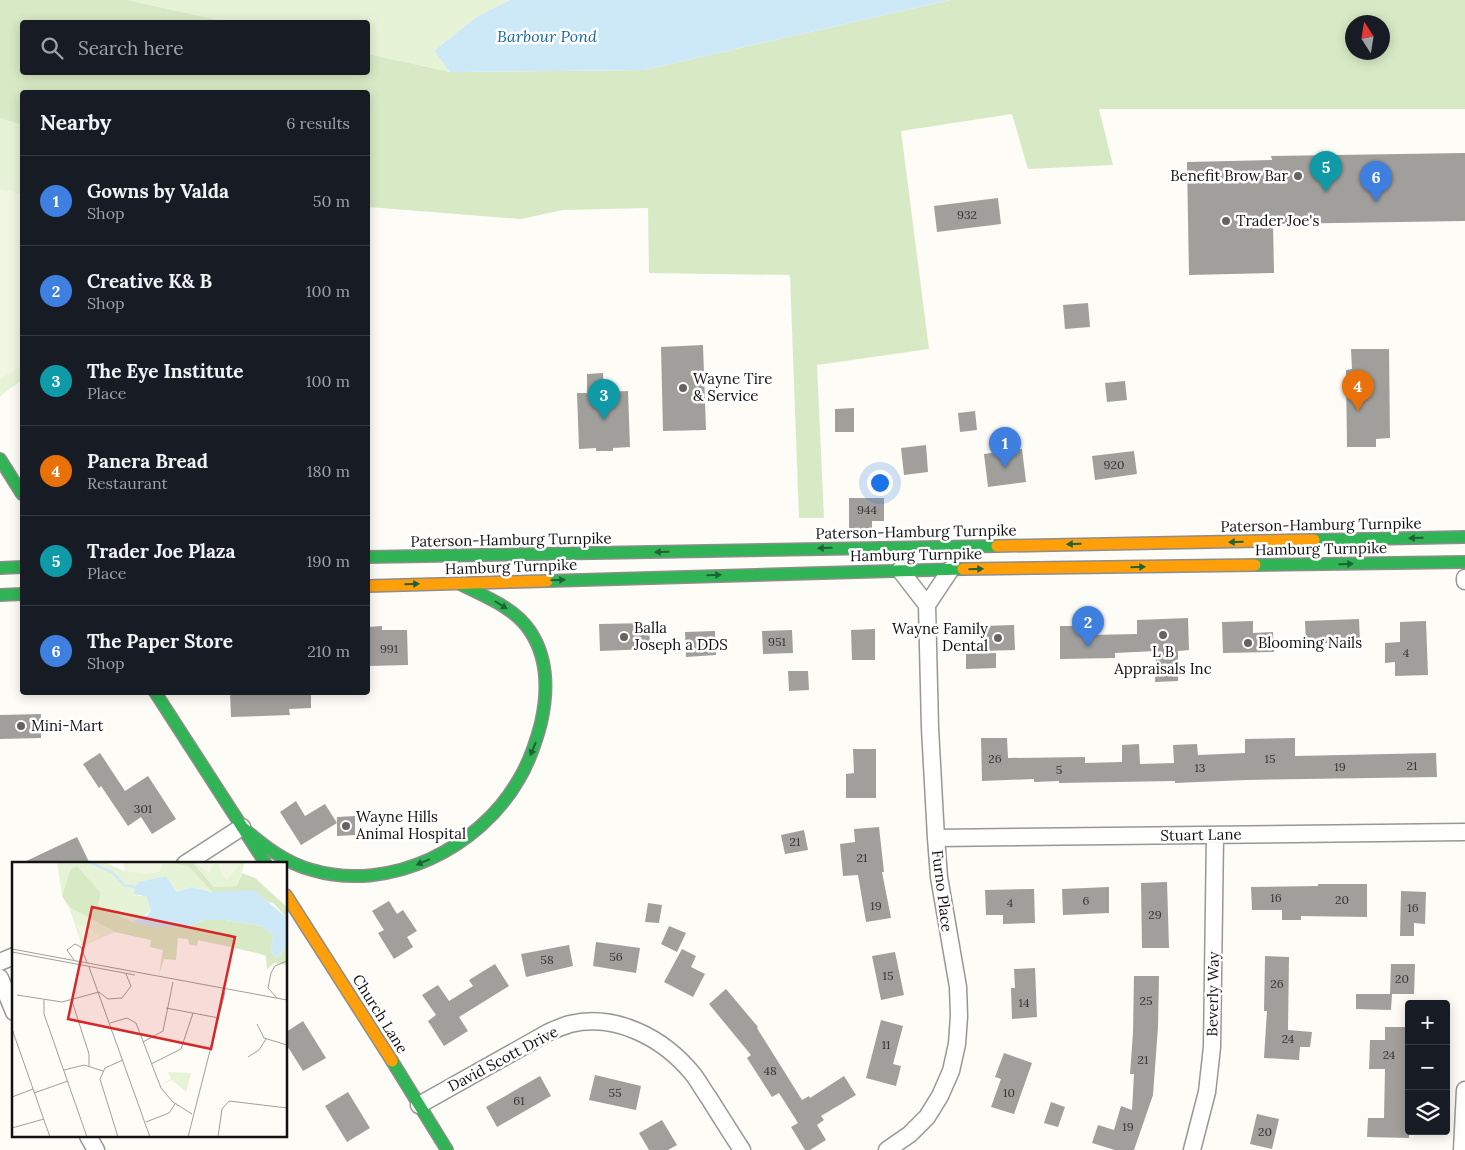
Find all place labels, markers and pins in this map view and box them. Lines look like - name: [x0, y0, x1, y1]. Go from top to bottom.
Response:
- pin: 5: [1310, 151, 1342, 192]
- pin: 6: [1360, 161, 1392, 202]
- place label: Benefit Brow Bar: [1170, 166, 1289, 185]
- marker: Benefit Brow Bar: [1292, 170, 1304, 182]
- place label: Trader Joe's: [1236, 211, 1319, 230]
- marker: Trader Joe's: [1220, 215, 1232, 227]
- place label: Wayne Tire & Service: [693, 369, 772, 405]
- pin: 4: [1342, 370, 1374, 411]
- pin: 3: [588, 379, 620, 420]
- marker: Wayne Tire & Service: [677, 382, 689, 394]
- pin: 1: [989, 427, 1021, 468]
- pin: 2: [1072, 606, 1104, 647]
- place label: Balla Joseph a DDS: [633, 618, 728, 654]
- place label: Wayne Family Dental: [892, 619, 988, 655]
- marker: L B Appraisals Inc: [1157, 629, 1169, 641]
- marker: Balla Joseph a DDS: [618, 631, 630, 643]
- marker: Wayne Family Dental: [992, 632, 1004, 644]
- place label: Blooming Nails: [1258, 633, 1362, 652]
- marker: Blooming Nails: [1242, 637, 1254, 649]
- place label: L B Appraisals Inc: [1113, 642, 1212, 678]
- place label: Mini-Mart: [31, 716, 104, 735]
- marker: Mini-Mart: [15, 720, 27, 732]
- place label: Wayne Hills Animal Hospital: [355, 807, 466, 843]
- marker: Wayne Hills Animal Hospital: [340, 820, 352, 832]

